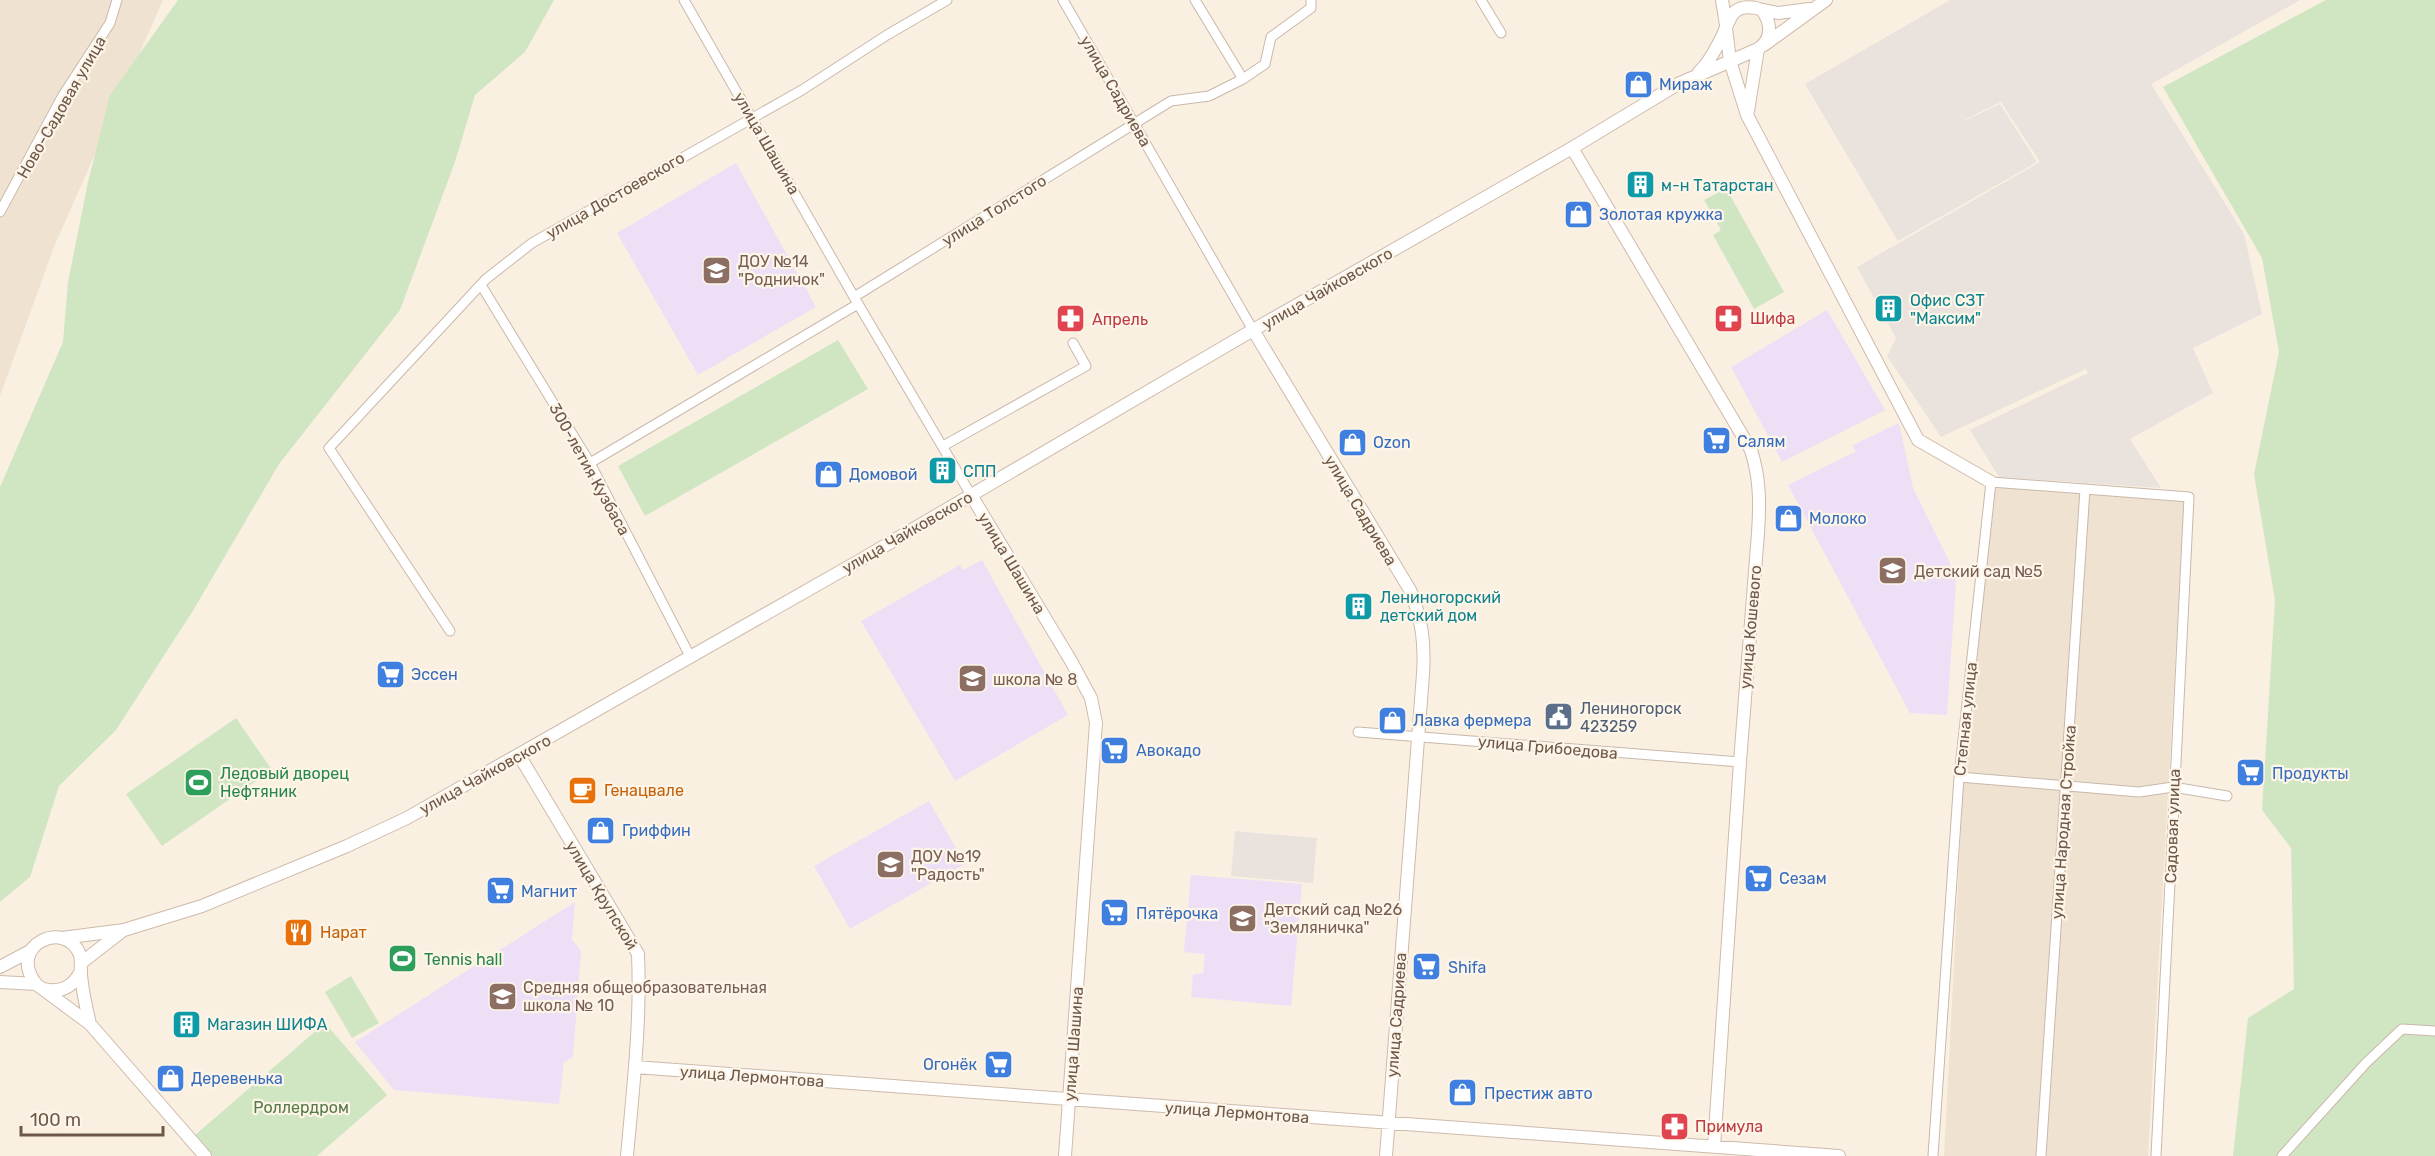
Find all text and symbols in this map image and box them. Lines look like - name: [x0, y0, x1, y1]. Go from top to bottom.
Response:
- street label: улица Садриева: [1076, 32, 1155, 150]
- street label: Ново-Садовая улица: [13, 33, 110, 182]
- shop icon: Мираж: [1622, 68, 1654, 100]
- place label: Мираж: [1659, 75, 1713, 94]
- street label: улица Шашина: [730, 89, 804, 198]
- street label: улица Достоевского: [543, 148, 688, 243]
- building icon: м-н Татарстан: [1624, 169, 1656, 201]
- street label: улица Толстого: [939, 171, 1050, 250]
- place label: м-н Татарстан: [1661, 176, 1774, 195]
- shop icon: Золотая кружка: [1562, 198, 1594, 230]
- place label: Золотая кружка: [1599, 205, 1723, 224]
- street label: улица Чайковского: [1259, 243, 1396, 334]
- place label: ДОУ №14 "Родничок": [738, 252, 825, 289]
- school or university icon: ДОУ №14 "Родничок": [701, 254, 733, 286]
- place label: Офис СЗТ "Максим": [1910, 291, 1985, 328]
- building icon: Офис СЗТ "Максим": [1873, 293, 1905, 325]
- pharmacy icon: Шифа: [1713, 302, 1745, 334]
- pharmacy icon: Апрель: [1055, 303, 1087, 335]
- place label: Шифа: [1750, 309, 1795, 328]
- place label: Апрель: [1092, 310, 1148, 329]
- street label: 300-летия Кузбаса: [545, 400, 634, 539]
- supermarket icon: Салям: [1700, 425, 1732, 457]
- shop icon: Ozon: [1336, 426, 1368, 458]
- place label: Салям: [1737, 432, 1785, 451]
- place label: Ozon: [1373, 433, 1411, 452]
- street label: улица Садриева: [1320, 452, 1401, 569]
- building icon: СПП: [926, 455, 958, 487]
- shop icon: Домовой: [812, 458, 844, 490]
- place label: СПП: [963, 462, 997, 481]
- place label: Домовой: [849, 465, 918, 484]
- street label: улица Чайковского: [839, 487, 976, 578]
- shop icon: Молоко: [1772, 502, 1804, 534]
- street label: улица Шашина: [974, 509, 1049, 617]
- place label: Молоко: [1809, 509, 1867, 528]
- school or university icon: Детский сад №5: [1877, 555, 1909, 587]
- place label: Детский сад №5: [1914, 562, 2043, 581]
- street label: улица Кошевого: [1736, 564, 1765, 690]
- place label: Лениногорский детский дом: [1380, 588, 1501, 625]
- building icon: Лениногорский детский дом: [1343, 590, 1375, 622]
- supermarket icon: Эссен: [374, 658, 406, 690]
- street label: Степная улица: [1950, 661, 1981, 777]
- school or university icon: школа № 8: [956, 663, 988, 695]
- place label: Эссен: [411, 665, 458, 684]
- place label: школа № 8: [993, 670, 1077, 689]
- place label: Лениногорск 423259: [1580, 699, 1682, 736]
- public building icon: Лениногорск 423259: [1543, 701, 1575, 733]
- shop icon: Лавка фермера: [1376, 704, 1408, 736]
- place label: Лавка фермера: [1413, 711, 1532, 730]
- street label: улица Народная Стройка: [2047, 724, 2080, 920]
- street label: улица Чайковского: [416, 730, 554, 818]
- street label: улица Грибоедова: [1477, 732, 1619, 763]
- supermarket icon: Авокадо: [1099, 734, 1131, 766]
- place label: Авокадо: [1136, 741, 1201, 760]
- supermarket icon: Продукты: [2235, 757, 2267, 789]
- place label: Ледовый дворец Нефтяник: [220, 764, 349, 801]
- place label: Продукты: [2272, 764, 2349, 783]
- sports icon: Ледовый дворец Нефтяник: [183, 766, 215, 798]
- street label: Садовая улица: [2161, 768, 2184, 884]
- cafe icon: Генацвале: [567, 774, 599, 806]
- place label: Генацвале: [604, 781, 684, 800]
- shop icon: Гриффин: [585, 814, 617, 846]
- place label: Гриффин: [622, 821, 691, 840]
- street label: улица Крупской: [562, 837, 642, 953]
- place label: ДОУ №19 "Радость": [911, 847, 985, 884]
- school or university icon: ДОУ №19 "Радость": [874, 849, 906, 881]
- supermarket icon: Сезам: [1742, 862, 1774, 894]
- place label: Сезам: [1779, 869, 1827, 888]
- supermarket icon: Магнит: [484, 875, 516, 907]
- place label: Магнит: [521, 882, 577, 901]
- supermarket icon: Пятёрочка: [1099, 897, 1131, 929]
- place label: Детский сад №26 "Земляничка": [1264, 900, 1402, 937]
- school or university icon: Детский сад №26 "Земляничка": [1227, 902, 1259, 934]
- place label: Пятёрочка: [1136, 904, 1218, 923]
- restaurant icon: Нарат: [283, 916, 315, 948]
- place label: Нарат: [320, 923, 367, 942]
- sports icon: Tennis hall: [387, 943, 419, 975]
- place label: Tennis hall: [424, 950, 502, 969]
- supermarket icon: Shifa: [1411, 951, 1443, 983]
- street label: улица Садриева: [1383, 952, 1410, 1078]
- place label: Shifa: [1448, 958, 1486, 977]
- place label: Средняя общеобразовательная школа № 10: [523, 978, 767, 1015]
- school or university icon: Средняя общеобразовательная школа № 10: [486, 980, 518, 1012]
- street label: улица Шашина: [1060, 986, 1087, 1102]
- building icon: Магазин ШИФА: [170, 1008, 202, 1040]
- place label: Магазин ШИФА: [207, 1015, 328, 1034]
- supermarket icon: Огонёк: [982, 1048, 1014, 1080]
- place label: Огонёк: [923, 1055, 977, 1074]
- shop icon: Деревенька: [154, 1062, 186, 1094]
- street label: улица Лермонтова: [679, 1062, 825, 1091]
- place label: Деревенька: [191, 1069, 283, 1088]
- shop icon: Престиж авто: [1447, 1077, 1479, 1109]
- place label: Престиж авто: [1484, 1084, 1593, 1103]
- park label: Роллердром: [253, 1098, 349, 1117]
- street label: улица Лермонтова: [1164, 1098, 1310, 1127]
- scale bar: [21, 1099, 164, 1137]
- text: 100 m: [30, 1109, 81, 1131]
- pharmacy icon: Примула: [1658, 1110, 1690, 1142]
- place label: Примула: [1695, 1117, 1763, 1136]

